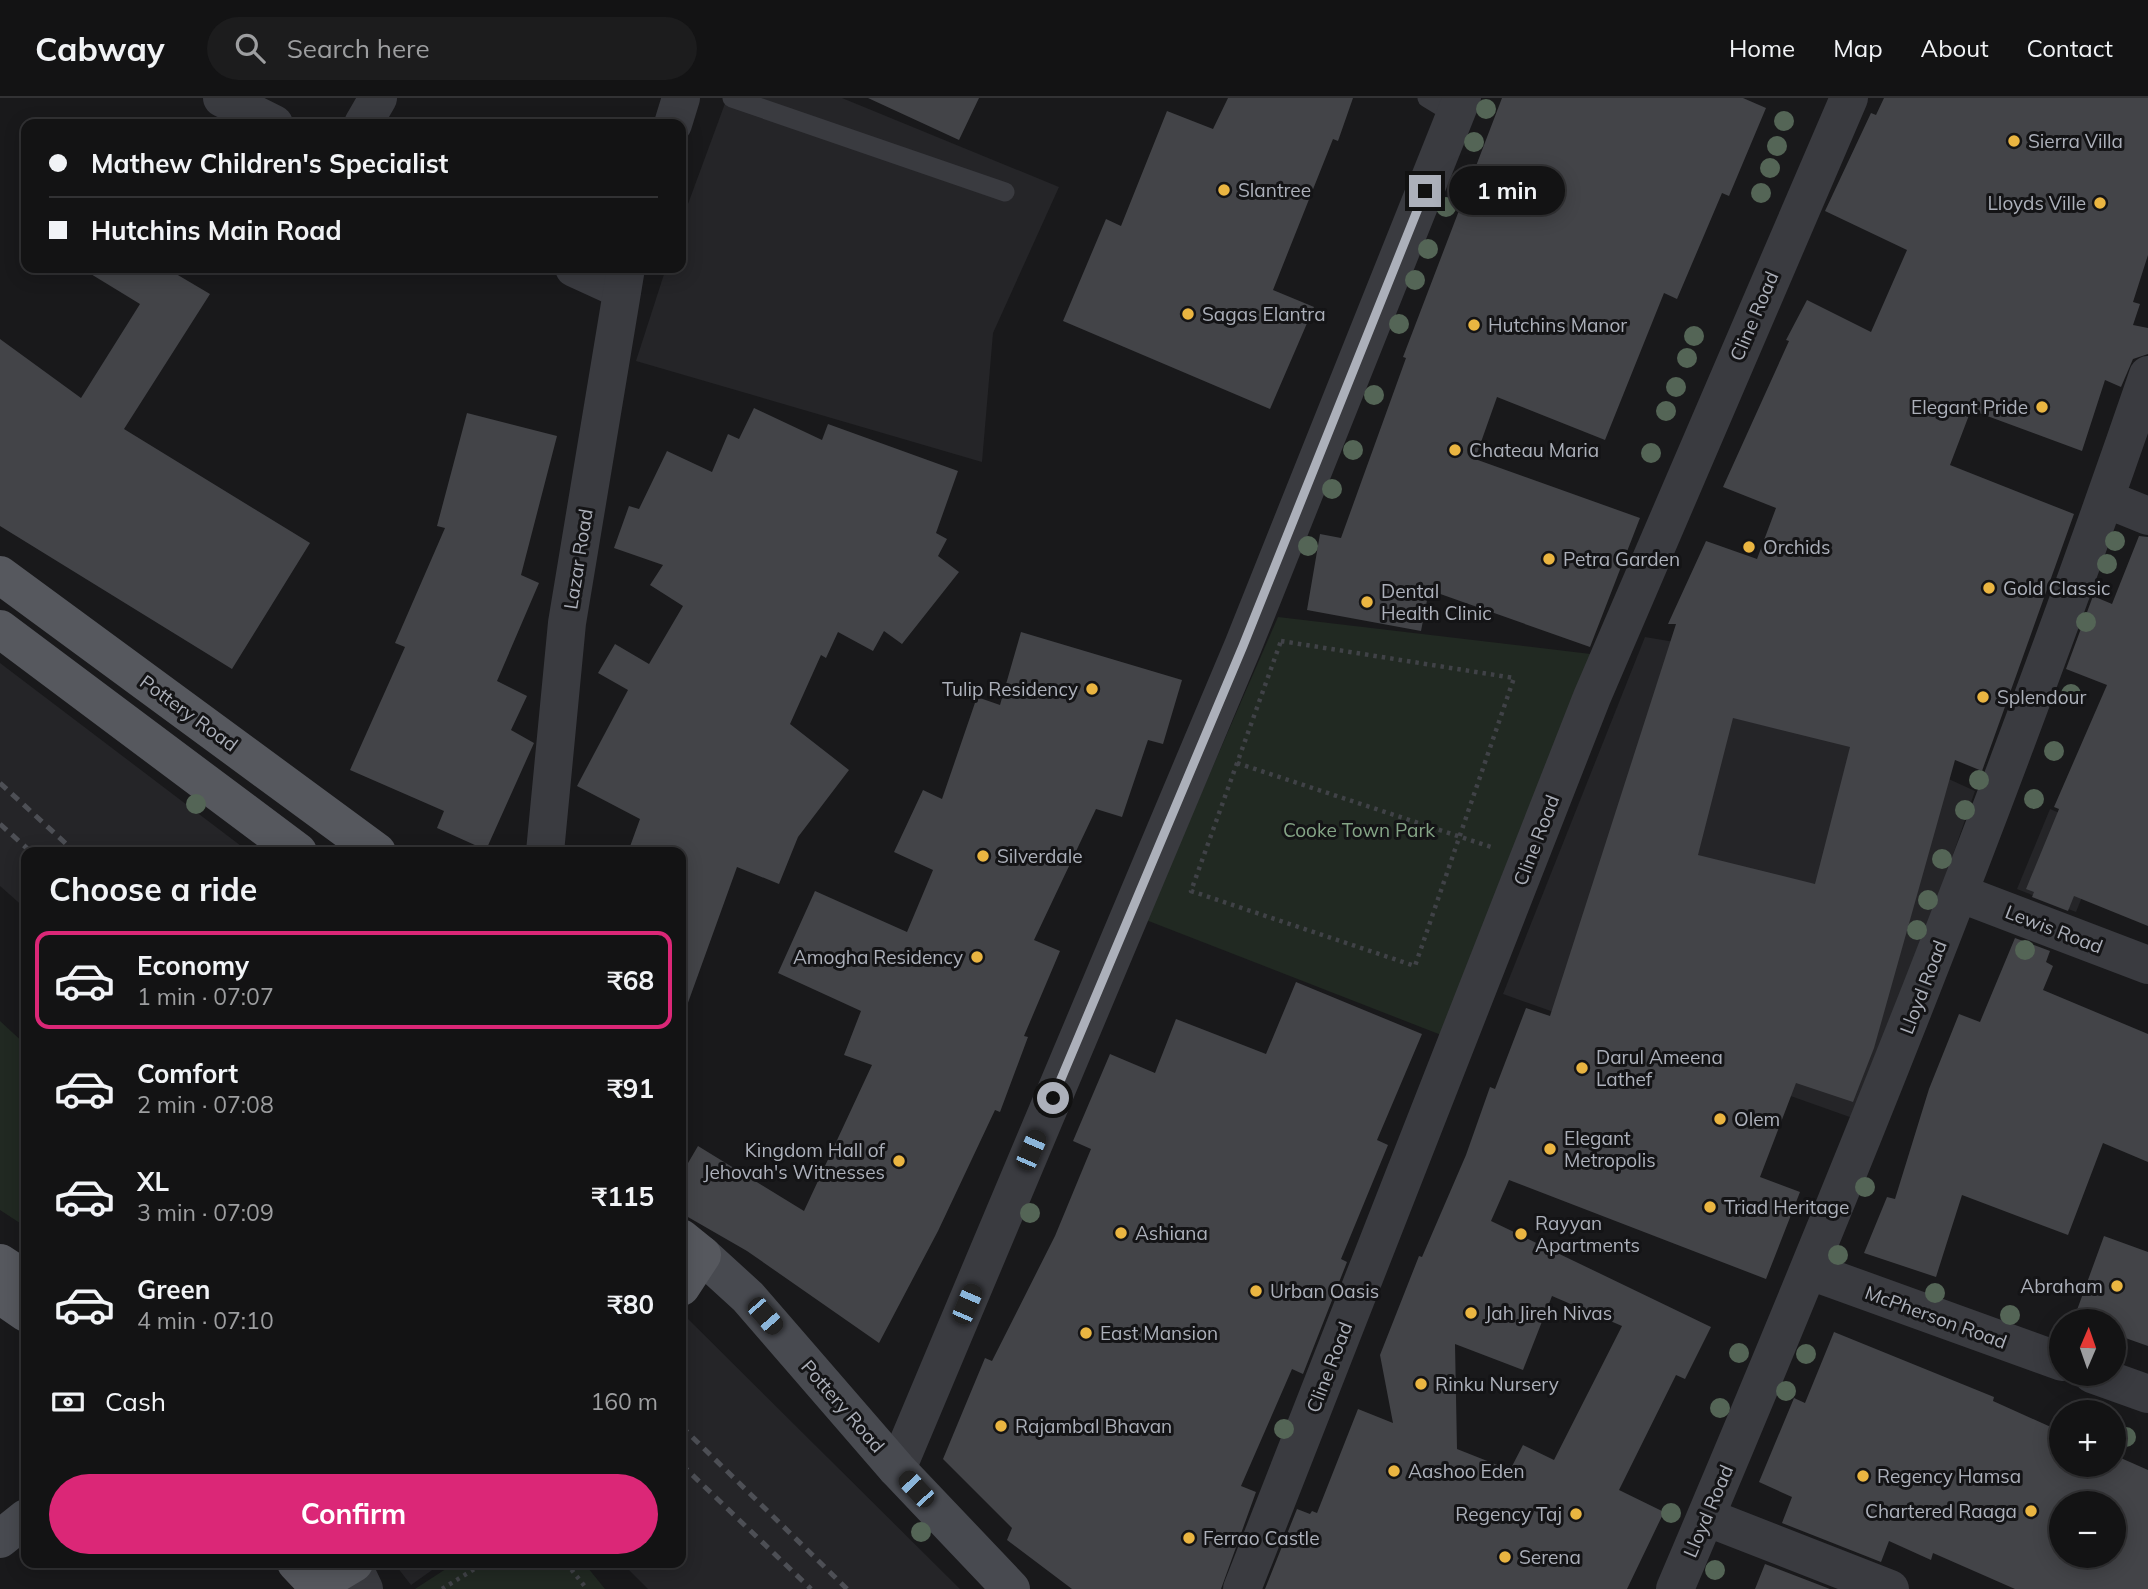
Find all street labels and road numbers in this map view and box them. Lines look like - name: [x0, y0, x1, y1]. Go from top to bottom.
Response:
- street label: Cline Road: [1724, 268, 1784, 364]
- street label: Lazar Road: [558, 507, 598, 611]
- street label: Pottery Road: [135, 669, 243, 757]
- street label: Cline Road: [1508, 791, 1564, 889]
- street label: Lewis Road: [2002, 899, 2106, 959]
- street label: Lloyd Road: [1894, 937, 1952, 1037]
- street label: McPherson Road: [1862, 1280, 2010, 1354]
- street label: Cline Road: [1301, 1318, 1357, 1416]
- street label: Pottery Road: [796, 1355, 890, 1457]
- street label: Lloyd Road: [1678, 1461, 1738, 1561]

